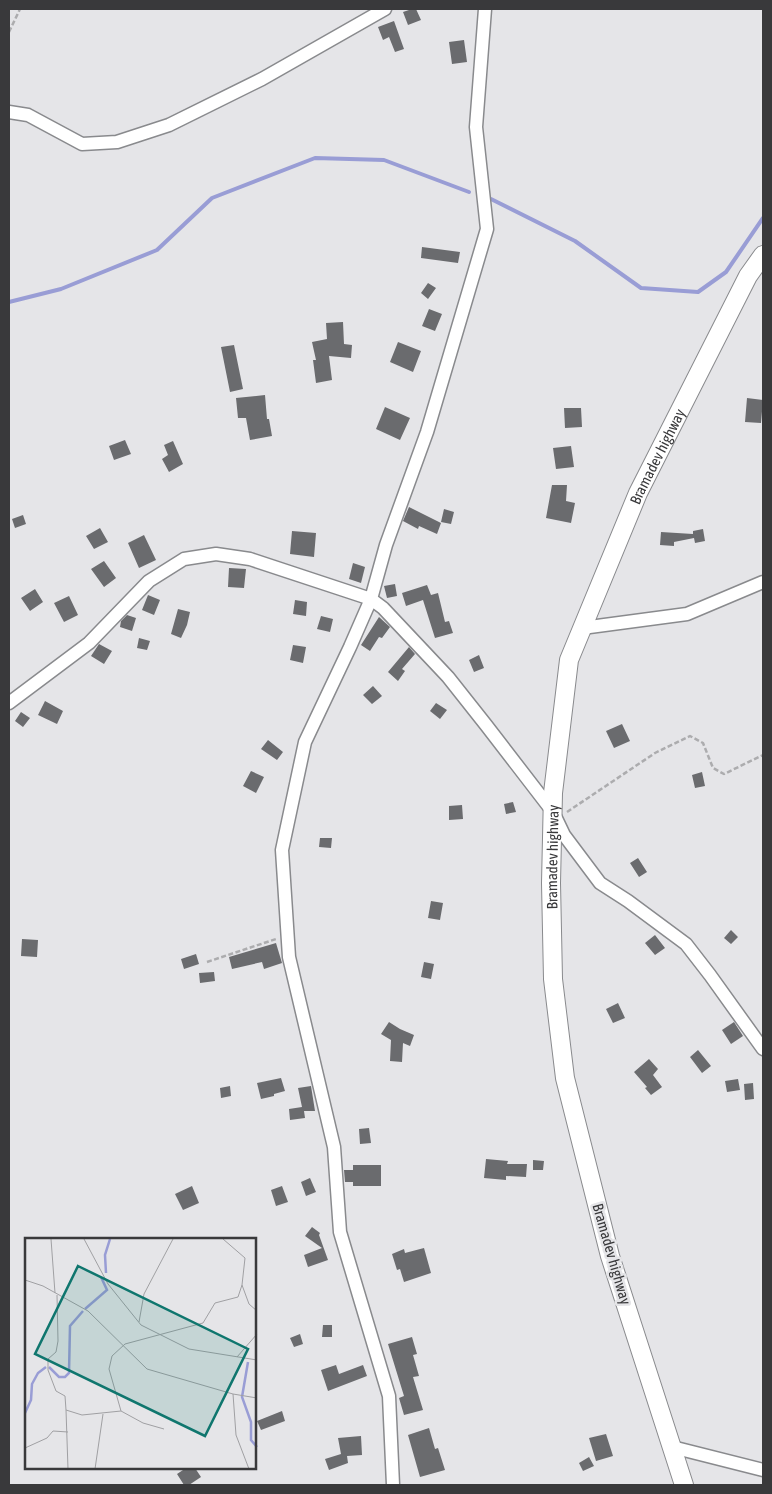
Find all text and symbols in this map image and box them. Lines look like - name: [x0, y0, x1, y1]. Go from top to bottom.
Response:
- street label: Bramadev highway: [626, 406, 688, 506]
- street label: Bramadev highway: [542, 805, 561, 909]
- street label: Bramadev highway: [589, 1201, 635, 1307]
- inset map: [25, 1238, 256, 1469]

